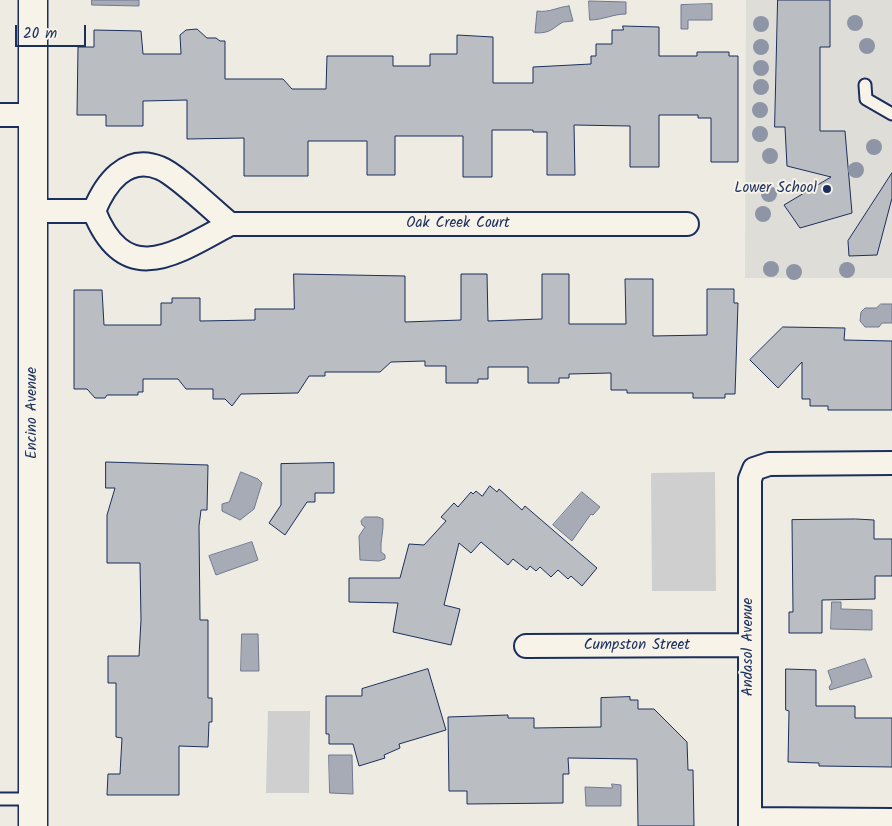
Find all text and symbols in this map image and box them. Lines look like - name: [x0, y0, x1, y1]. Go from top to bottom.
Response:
- scale bar: [18, 15, 89, 47]
- text: 20 m: [23, 22, 57, 46]
- place label: Lower School: [734, 180, 817, 198]
- marker: Lower School: [821, 183, 833, 195]
- street label: Oak Creek Court: [406, 215, 510, 233]
- street label: Encino Avenue: [24, 367, 42, 459]
- street label: Andasol Avenue: [740, 598, 758, 696]
- street label: Cumpston Street: [584, 637, 690, 655]

